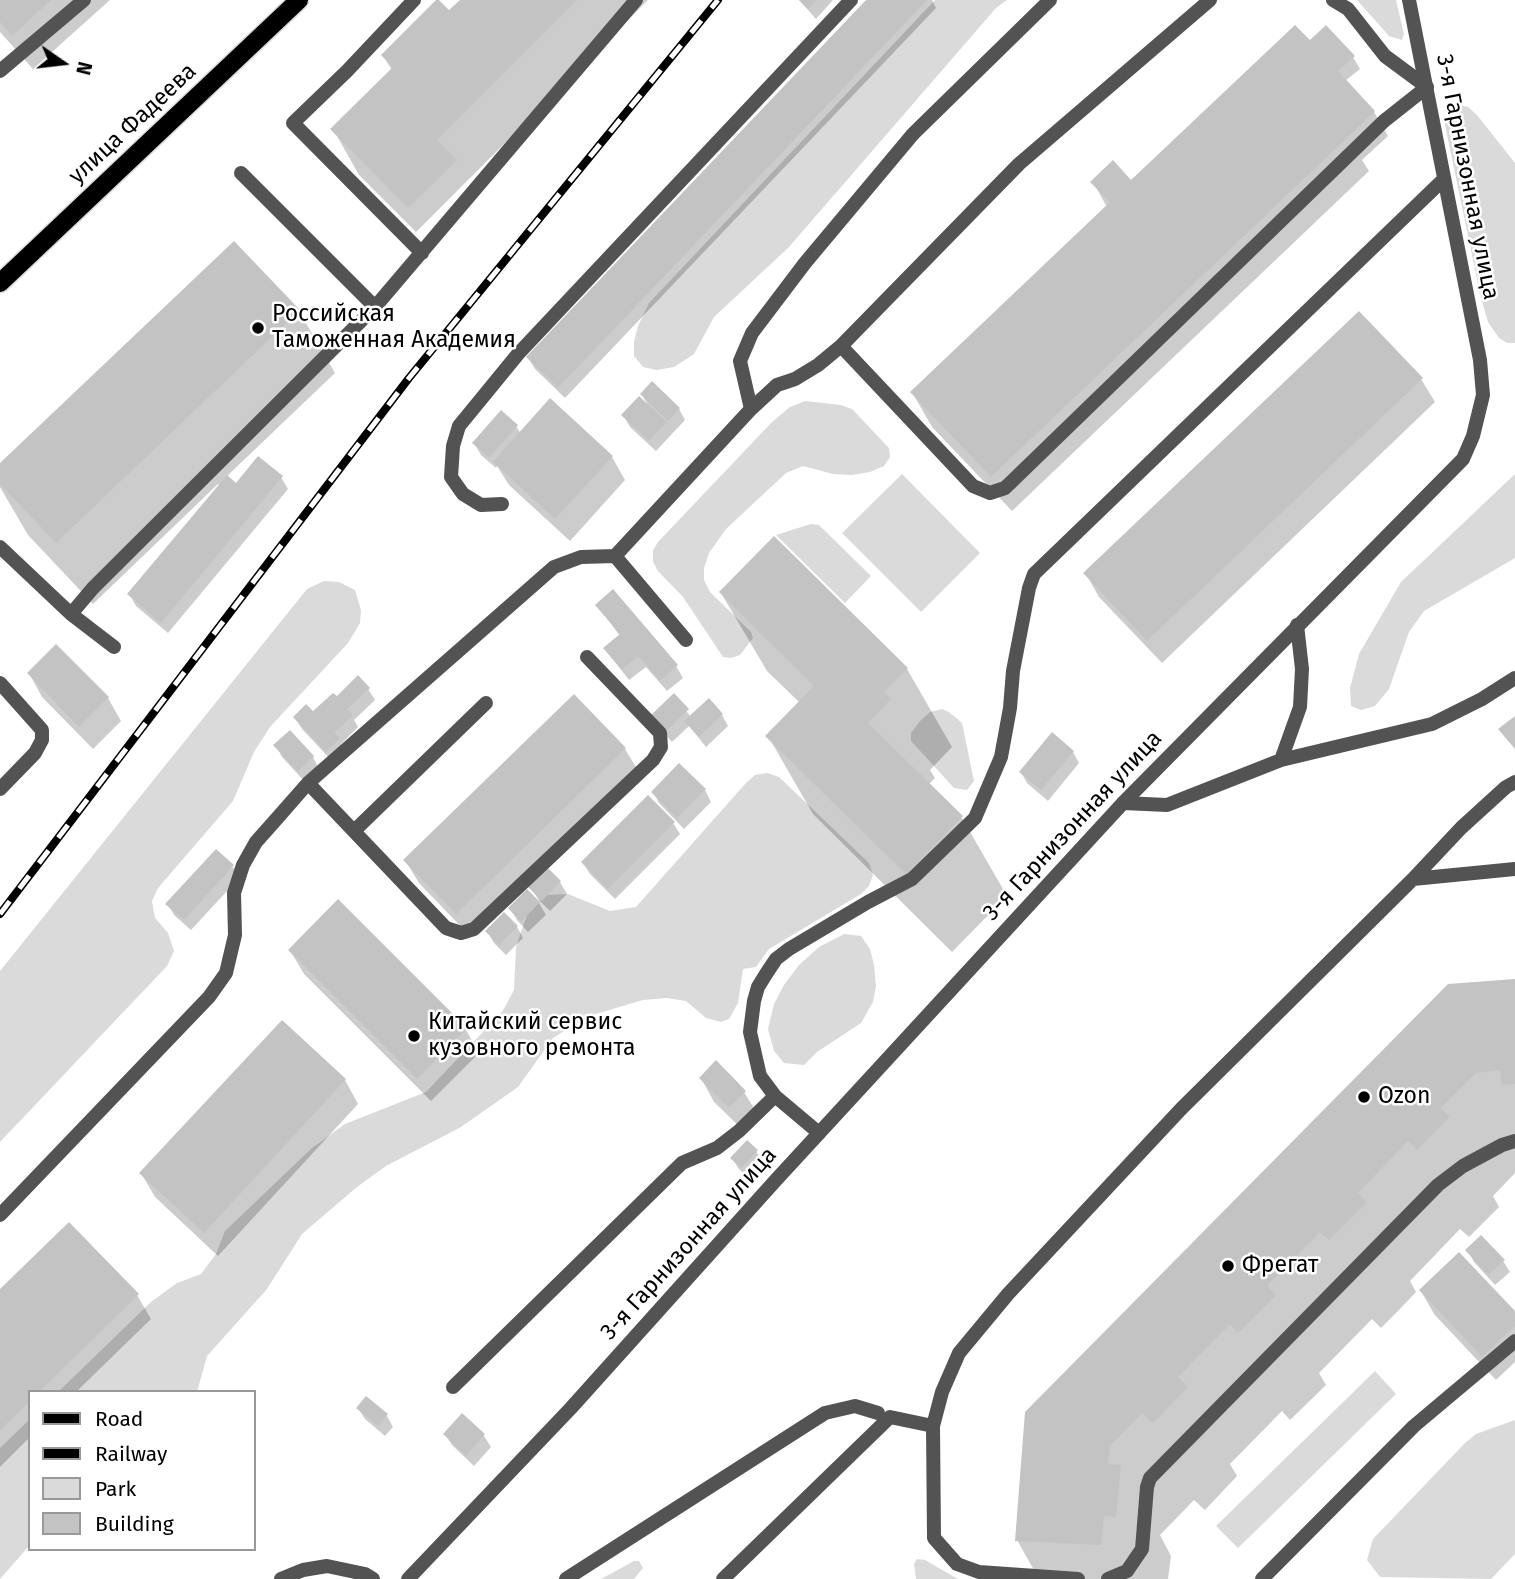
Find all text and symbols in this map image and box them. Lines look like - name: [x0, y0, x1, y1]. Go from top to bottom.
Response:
- north arrow: [28, 28, 98, 98]
- street label: 3-я Гарнизонная улица: [1430, 52, 1504, 302]
- street label: улица Фадеева: [63, 58, 203, 190]
- text: N: [71, 59, 97, 77]
- place label: Российская Таможенная Академия: [272, 301, 516, 355]
- marker: Российская Таможенная Академия: [250, 320, 266, 336]
- street label: 3-я Гарнизонная улица: [978, 725, 1168, 927]
- place label: Китайский сервис кузовного ремонта: [428, 1009, 635, 1063]
- marker: Китайский сервис кузовного ремонта: [406, 1028, 422, 1044]
- place label: Ozon: [1378, 1083, 1430, 1111]
- marker: Ozon: [1356, 1089, 1372, 1105]
- street label: 3-я Гарнизонная улица: [595, 1142, 783, 1346]
- place label: Фрегат: [1242, 1252, 1318, 1280]
- marker: Фрегат: [1220, 1258, 1236, 1274]
- legend: [28, 1390, 256, 1551]
- text: Road: [95, 1406, 143, 1432]
- text: Railway: [95, 1441, 167, 1467]
- text: Park: [95, 1476, 136, 1502]
- text: Building: [95, 1511, 174, 1537]

